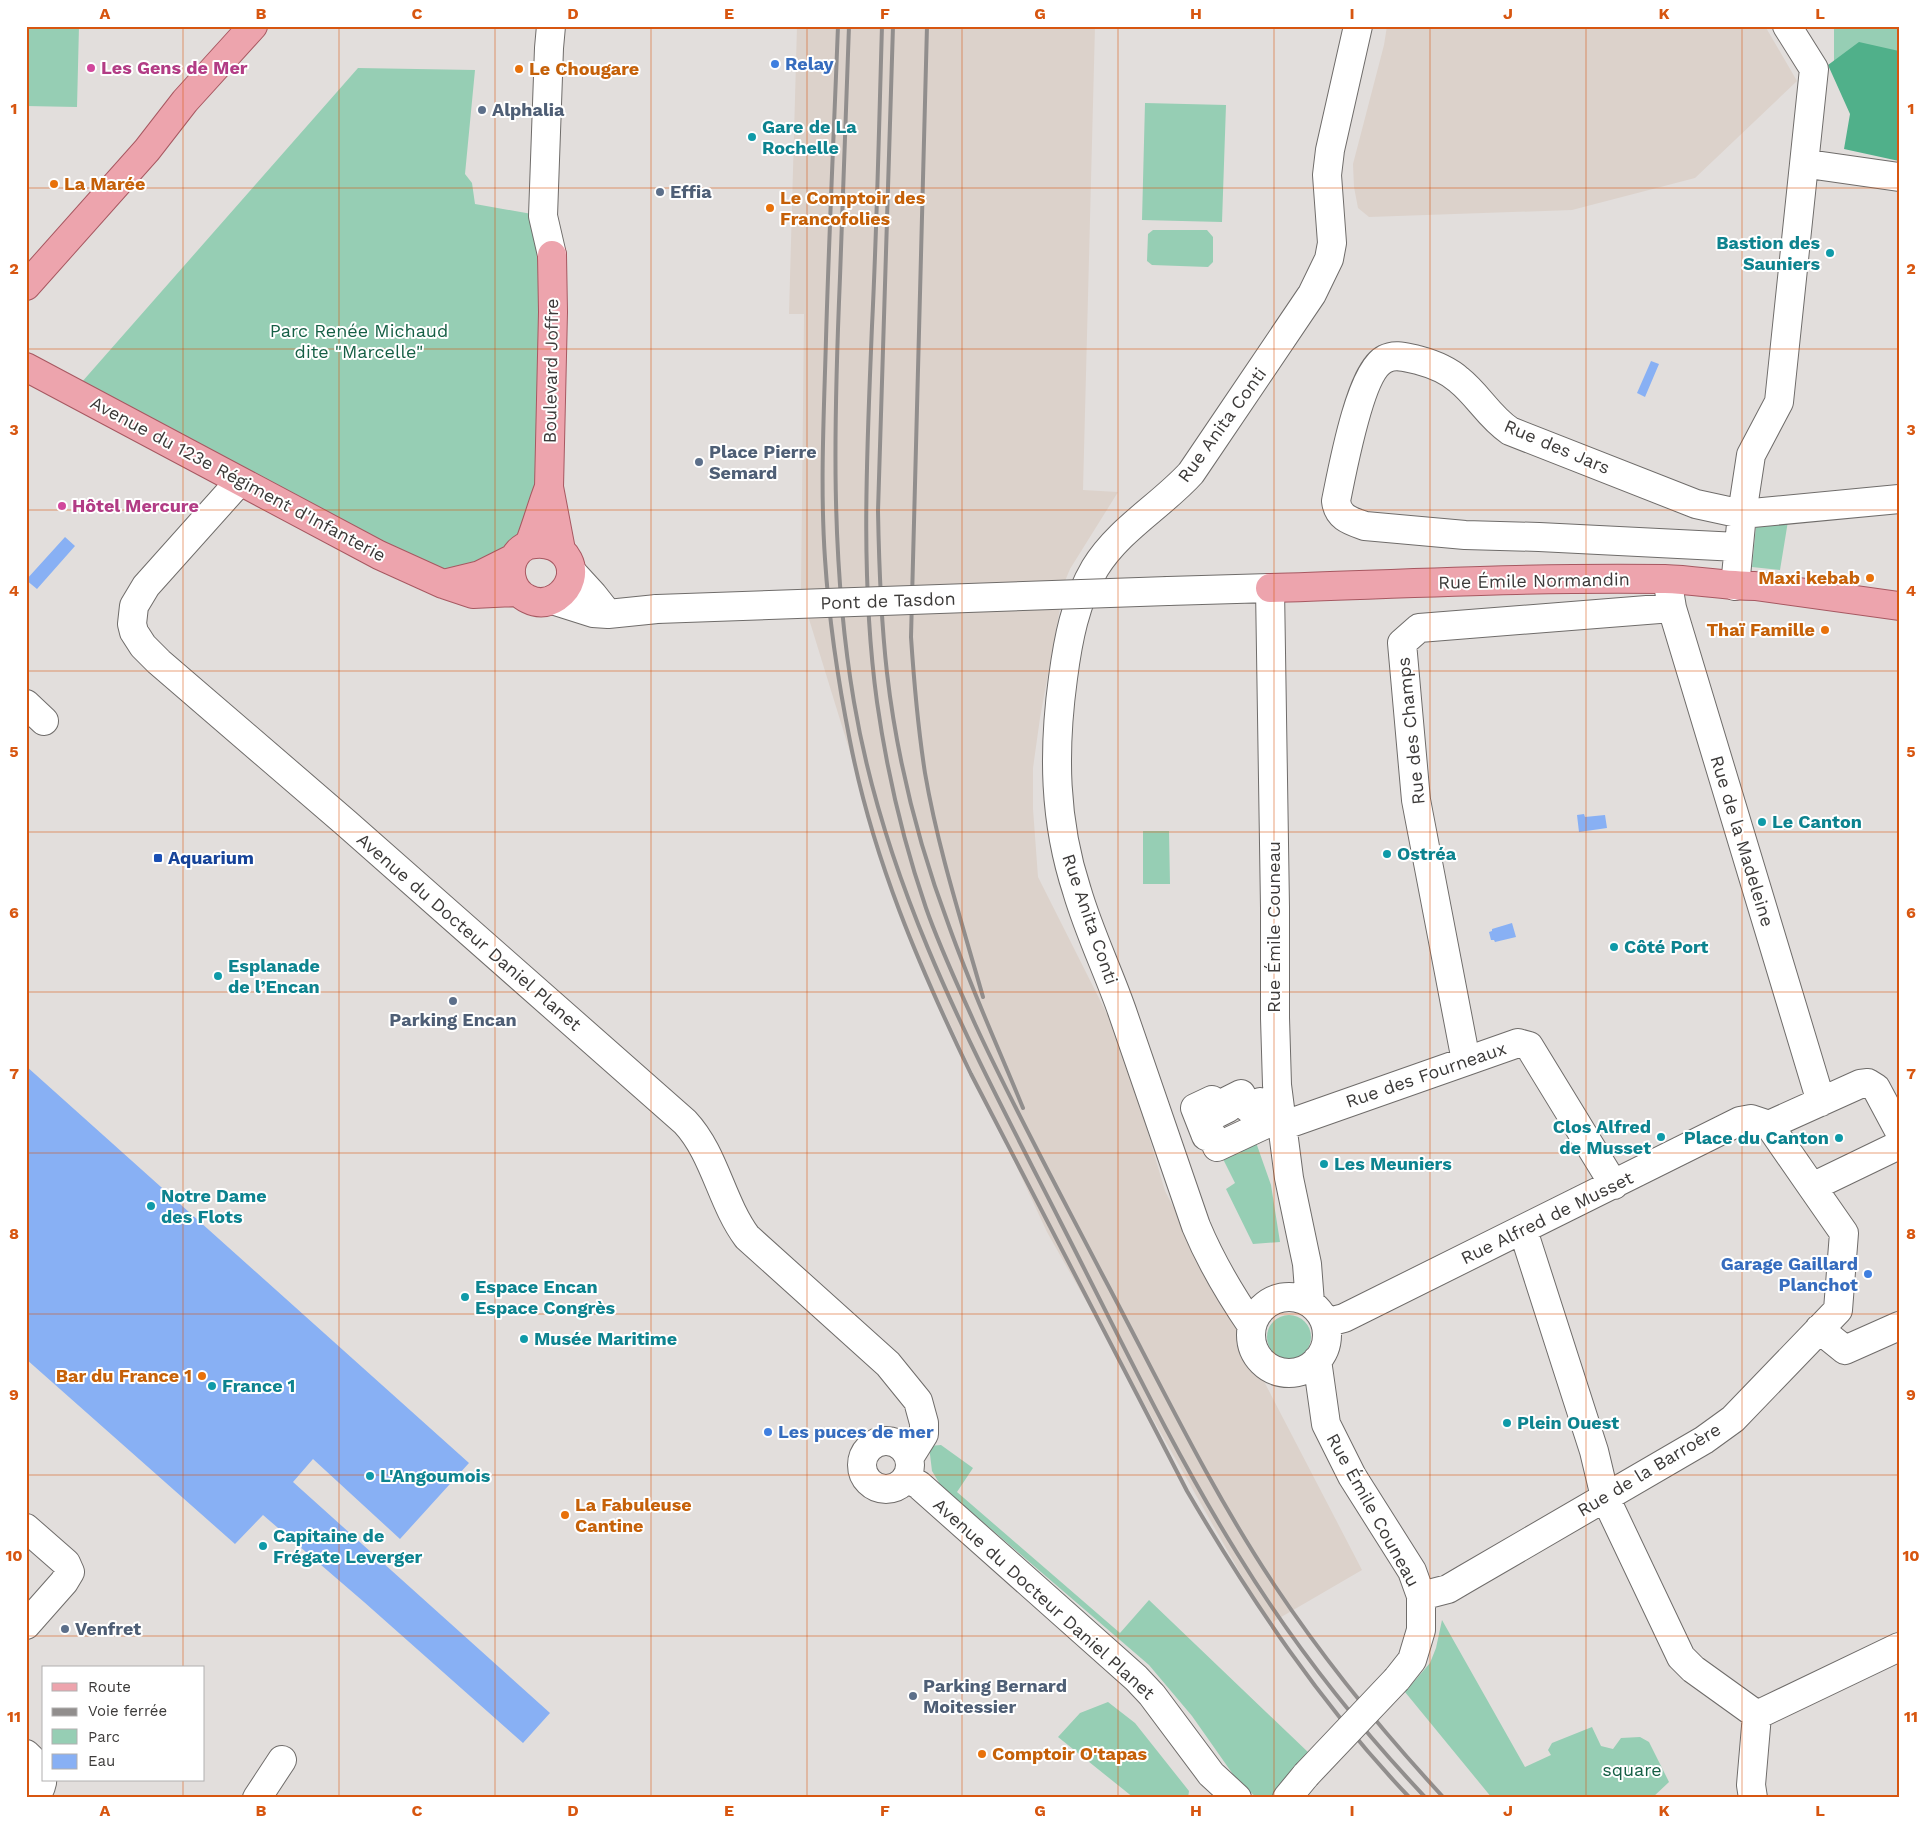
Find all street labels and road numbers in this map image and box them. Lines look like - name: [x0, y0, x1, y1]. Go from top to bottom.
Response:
- street label: Boulevard Joffre: [539, 298, 562, 444]
- street label: Rue Anita Conti: [1173, 363, 1270, 486]
- street label: Avenue du 123e Régiment d'Infanterie: [87, 392, 389, 566]
- street label: Rue des Jars: [1501, 415, 1613, 478]
- street label: Rue Émile Normandin: [1438, 568, 1630, 593]
- street label: Pont de Tasdon: [820, 588, 956, 613]
- street label: Rue des Champs: [1392, 656, 1429, 806]
- street label: Rue de la Madeleine: [1706, 753, 1779, 929]
- street label: Avenue du Docteur Daniel Planet: [353, 828, 586, 1035]
- street label: Rue Émile Couneau: [1263, 841, 1284, 1013]
- street label: Rue Anita Conti: [1058, 851, 1123, 987]
- street label: Rue des Fourneaux: [1343, 1037, 1509, 1112]
- street label: Rue Alfred de Musset: [1457, 1167, 1637, 1268]
- street label: Rue de la Barroère: [1573, 1418, 1724, 1521]
- street label: Rue Émile Couneau: [1323, 1429, 1424, 1590]
- street label: Avenue du Docteur Daniel Planet: [929, 1494, 1160, 1704]

